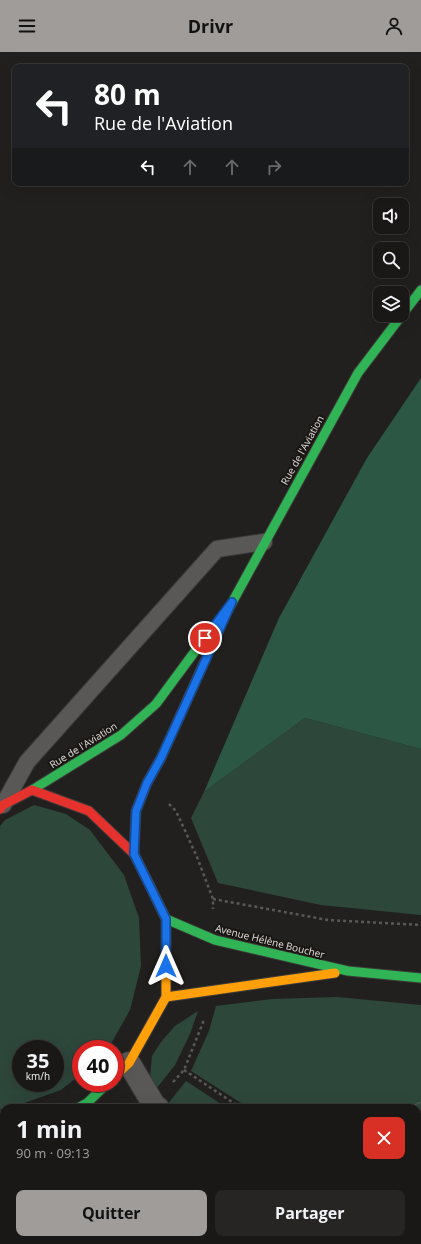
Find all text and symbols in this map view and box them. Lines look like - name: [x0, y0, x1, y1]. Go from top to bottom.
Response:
- text: Drivr: [188, 14, 233, 38]
- icon: menu: [16, 15, 38, 37]
- icon: person: [383, 15, 405, 37]
- text: 80 m: [94, 75, 161, 113]
- icon: left: [28, 80, 80, 132]
- text: Rue de l'Aviation: [94, 111, 233, 135]
- icon: left: [137, 156, 159, 178]
- icon: ahead: [179, 156, 201, 178]
- icon: ahead: [221, 156, 243, 178]
- icon: right: [263, 156, 285, 178]
- map controls: [373, 198, 409, 322]
- button: sound: [373, 198, 409, 234]
- button: search: [373, 242, 409, 278]
- button: layers: [373, 286, 409, 322]
- street label: Rue de l'Aviation: [277, 413, 327, 487]
- pin: [188, 621, 222, 655]
- icon: arrive: [194, 627, 216, 649]
- street label: Rue de l'Aviation: [47, 719, 119, 771]
- street label: Avenue Hélène Boucher: [214, 921, 326, 961]
- position arrow: [145, 945, 187, 987]
- speed limit sign: 40: [72, 1040, 124, 1092]
- text: 35: [27, 1047, 49, 1074]
- text: km/h: [26, 1069, 50, 1083]
- text: 1 min: [16, 1112, 83, 1145]
- button: close: [363, 1117, 405, 1159]
- text: 90 m · 09:13: [16, 1144, 90, 1162]
- button: Quitter: [16, 1190, 207, 1236]
- button: Partager: [215, 1190, 405, 1236]

